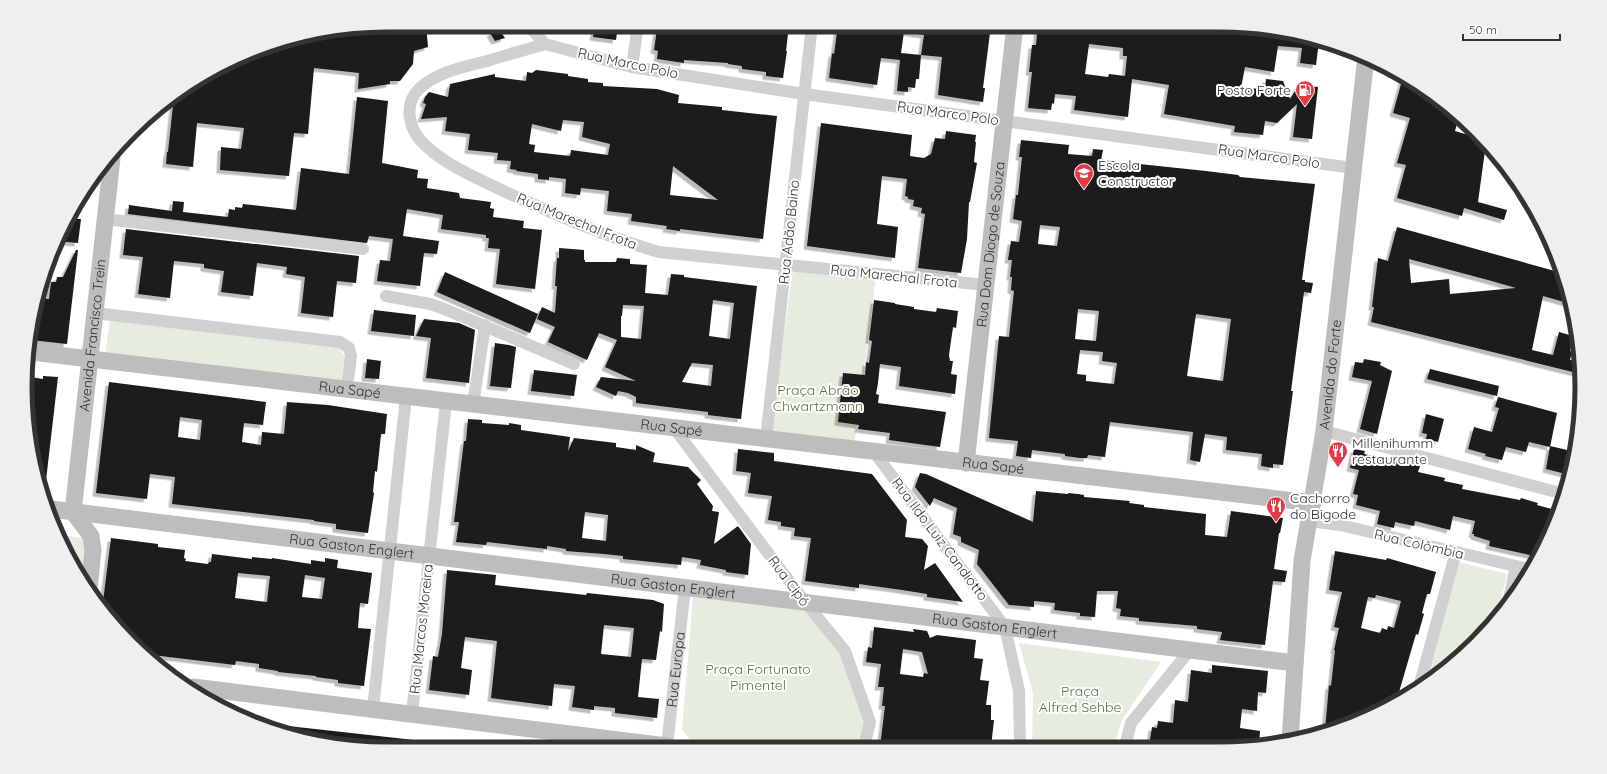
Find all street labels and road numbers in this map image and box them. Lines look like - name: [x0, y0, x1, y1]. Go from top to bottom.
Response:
- street label: Rua Marco Polo: [576, 44, 680, 82]
- street label: Rua Marco Polo: [896, 97, 1000, 129]
- street label: Rua Marco Polo: [1217, 140, 1321, 172]
- street label: Rua Dom Diogo de Souza: [972, 160, 1009, 328]
- street label: Rua Adão Baino: [775, 179, 803, 285]
- street label: Rua Marechal Frota: [514, 189, 640, 253]
- street label: Avenida Francisco Trein: [75, 258, 110, 413]
- street label: Rua Marechal Frota: [829, 260, 959, 292]
- street label: Avenida do Forte: [1315, 318, 1345, 431]
- street label: Rua Sapé: [318, 377, 382, 402]
- street label: Rua Sapé: [640, 415, 704, 440]
- street label: Rua Sapé: [961, 453, 1025, 478]
- street label: Rua Ildo Luiz Candiotto: [888, 474, 992, 604]
- street label: Rua Colômbia: [1372, 525, 1466, 563]
- street label: Rua Gaston Englert: [288, 530, 415, 563]
- street label: Rua Cipó: [764, 552, 814, 610]
- street label: Rua Marcos Moreira: [405, 563, 437, 695]
- street label: Rua Gaston Englert: [610, 569, 737, 603]
- street label: Rua Gaston Englert: [931, 609, 1058, 643]
- street label: Rua Europa: [662, 631, 689, 708]

